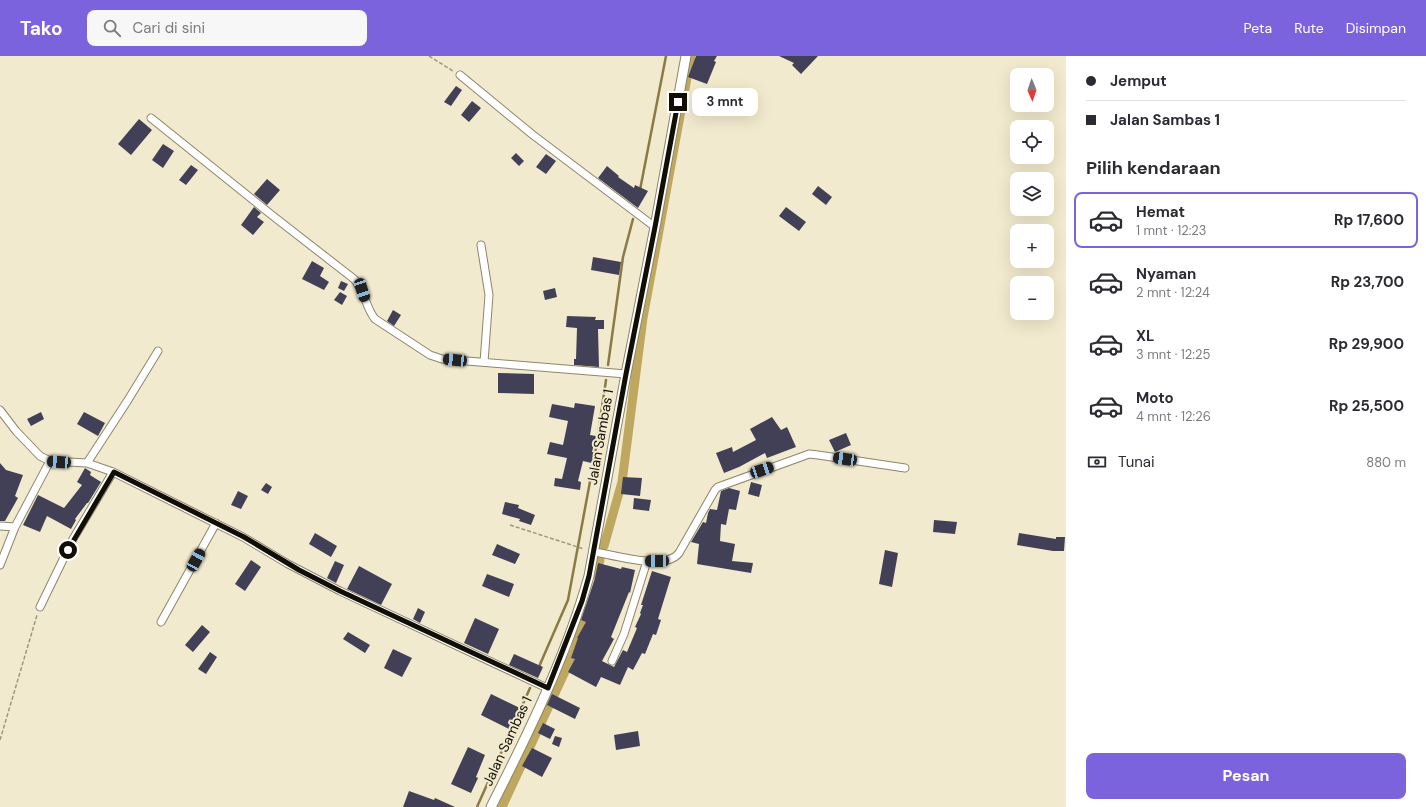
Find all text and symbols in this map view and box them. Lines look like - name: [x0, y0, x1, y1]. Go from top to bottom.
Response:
- search box: [87, 10, 367, 46]
- text: Tako: [20, 16, 63, 41]
- icon: search: [101, 17, 123, 39]
- text: Cari di sini: [133, 18, 205, 38]
- text: Peta: [1244, 19, 1272, 37]
- text: Rute: [1294, 19, 1324, 37]
- text: Disimpan: [1346, 19, 1406, 37]
- north arrow: [1010, 68, 1054, 112]
- map controls: [1010, 68, 1054, 320]
- text: Jemput: [1110, 71, 1167, 91]
- callout: 3 mnt: [692, 88, 758, 116]
- route end: [669, 93, 687, 111]
- text: 3 mnt: [707, 93, 743, 110]
- text: Jalan Sambas 1: [1110, 110, 1220, 130]
- button: locate: [1010, 120, 1054, 164]
- text: Pilih kendaraan: [1086, 156, 1221, 180]
- button: layers: [1010, 172, 1054, 216]
- icon: car: [1088, 202, 1124, 238]
- text: Hemat: [1136, 202, 1185, 222]
- text: Rp 17,600: [1334, 210, 1404, 230]
- text: 1 mnt · 12:23: [1136, 222, 1207, 239]
- button: +: [1010, 224, 1054, 268]
- icon: car: [1088, 264, 1124, 300]
- text: Nyaman: [1136, 264, 1196, 284]
- text: Rp 23,700: [1331, 272, 1404, 292]
- button: −: [1010, 276, 1054, 320]
- car: [353, 277, 371, 303]
- text: 2 mnt · 12:24: [1136, 284, 1210, 301]
- icon: car: [1088, 326, 1124, 362]
- text: XL: [1136, 326, 1154, 346]
- text: Rp 29,900: [1329, 334, 1404, 354]
- text: 3 mnt · 12:25: [1136, 346, 1210, 363]
- car: [443, 353, 467, 367]
- street label: Jalan Sambas 1: [583, 388, 617, 486]
- icon: car: [1088, 388, 1124, 424]
- text: Moto: [1136, 388, 1174, 408]
- text: Rp 25,500: [1329, 396, 1404, 416]
- text: 4 mnt · 12:26: [1136, 408, 1211, 425]
- car: [832, 451, 858, 467]
- icon: cash: [1086, 451, 1108, 473]
- text: Tunai: [1118, 452, 1155, 472]
- text: 880 m: [1366, 454, 1406, 471]
- car: [47, 455, 71, 469]
- car: [749, 460, 775, 480]
- route start: [59, 541, 77, 559]
- car: [185, 547, 207, 573]
- car: [645, 555, 669, 567]
- street label: Jalan Sambas 1: [478, 693, 536, 789]
- button: Pesan: [1086, 753, 1406, 799]

